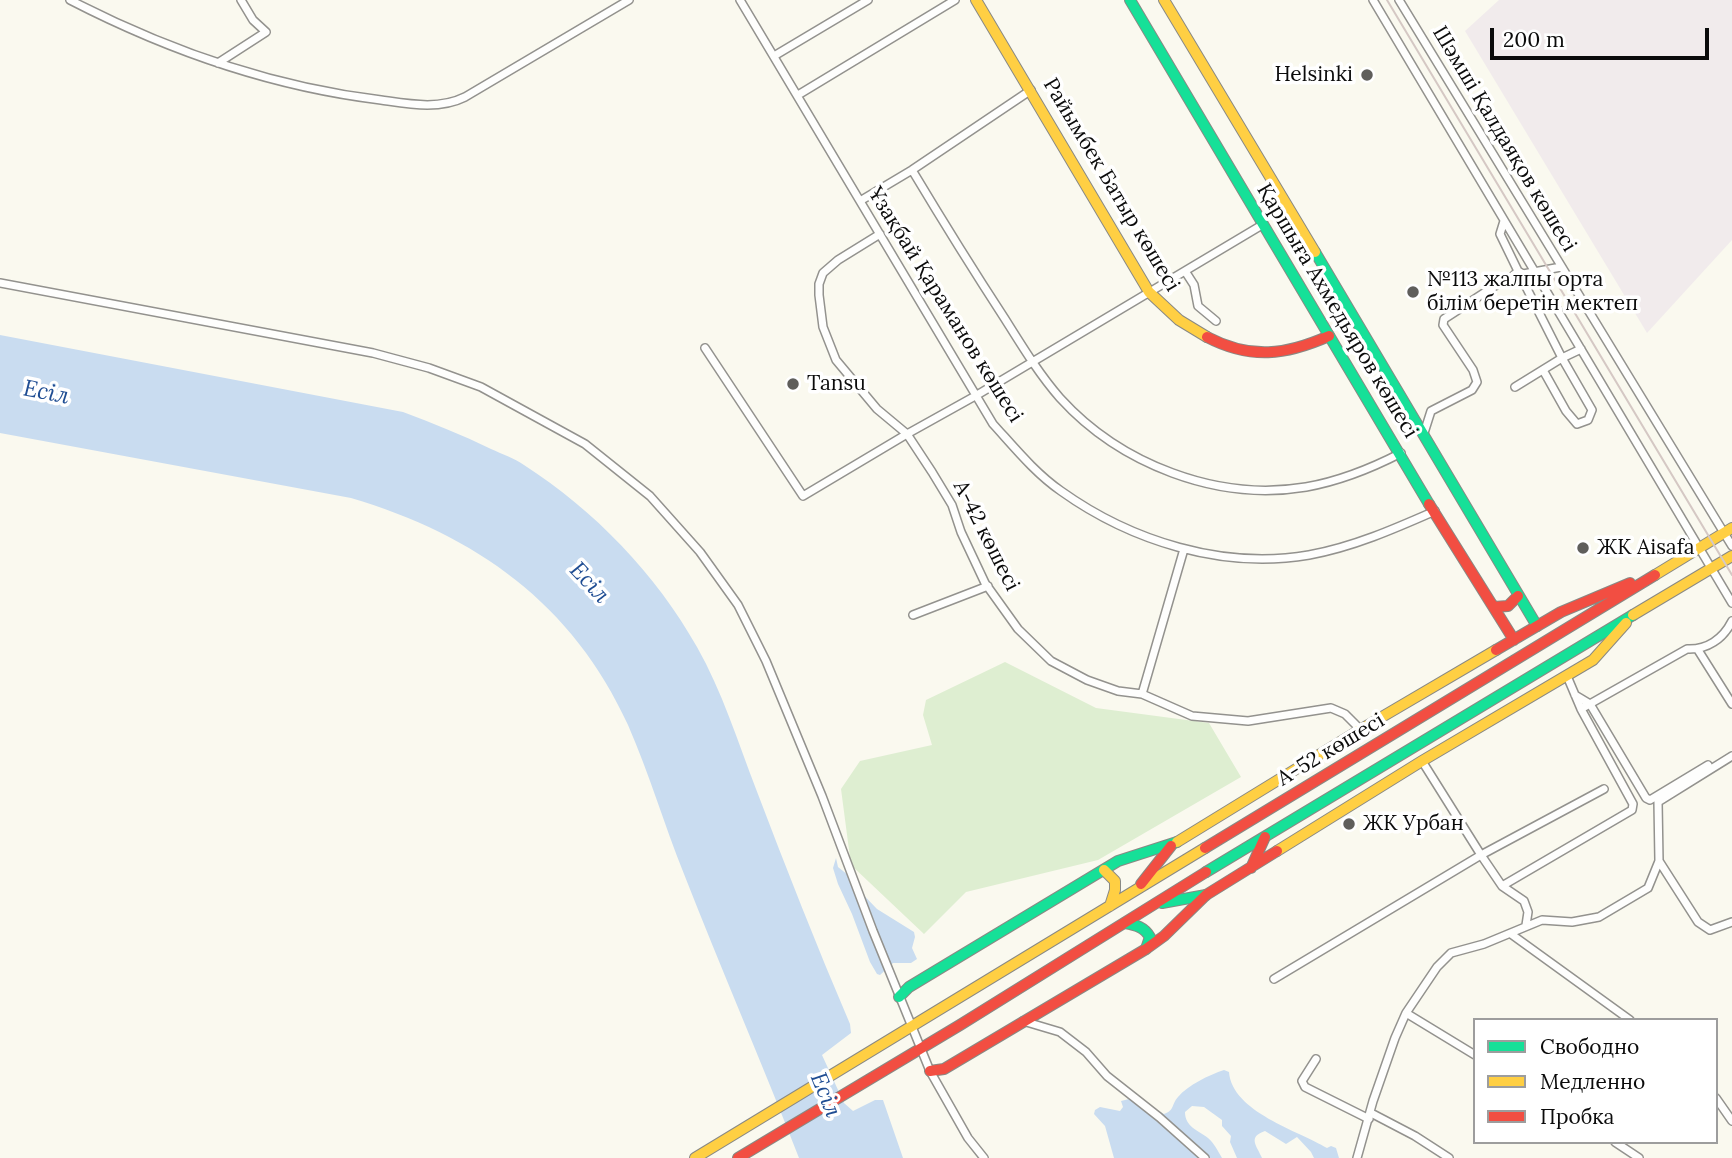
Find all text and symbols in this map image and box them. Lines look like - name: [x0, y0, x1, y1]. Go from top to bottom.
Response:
- scale bar: [1494, 14, 1713, 58]
- street label: Шәмші Қалдаяқов көшесі: [1427, 22, 1581, 256]
- text: 200 m: [1503, 26, 1565, 53]
- place label: Helsinki: [1274, 62, 1353, 88]
- marker: Helsinki: [1359, 67, 1375, 83]
- street label: Райымбек Батыр көшесі: [1037, 74, 1185, 296]
- street label: Қаршыға Ахмедьяров көшесі: [1251, 179, 1423, 443]
- street label: Ұзақбай Қараманов көшесі: [862, 183, 1028, 427]
- place label: №113 жалпы орта білім беретін мектеп: [1427, 267, 1638, 317]
- marker: №113 жалпы орта білім беретін мектеп: [1405, 284, 1421, 300]
- place label: Tansu: [807, 371, 866, 397]
- water label: Есіл: [21, 375, 71, 411]
- marker: Tansu: [785, 376, 801, 392]
- street label: А-42 көшесі: [947, 477, 1025, 595]
- place label: ЖК Aisafa: [1597, 535, 1695, 561]
- marker: ЖК Aisafa: [1575, 540, 1591, 556]
- water label: Есіл: [563, 557, 615, 609]
- street label: А-52 көшесі: [1273, 708, 1389, 792]
- place label: ЖК Урбан: [1363, 811, 1464, 837]
- marker: ЖК Урбан: [1341, 816, 1357, 832]
- legend: [1473, 1018, 1718, 1144]
- text: Свободно: [1540, 1033, 1639, 1060]
- text: Медленно: [1540, 1068, 1645, 1095]
- water label: Есіл: [804, 1069, 846, 1121]
- text: Пробка: [1540, 1103, 1614, 1130]

